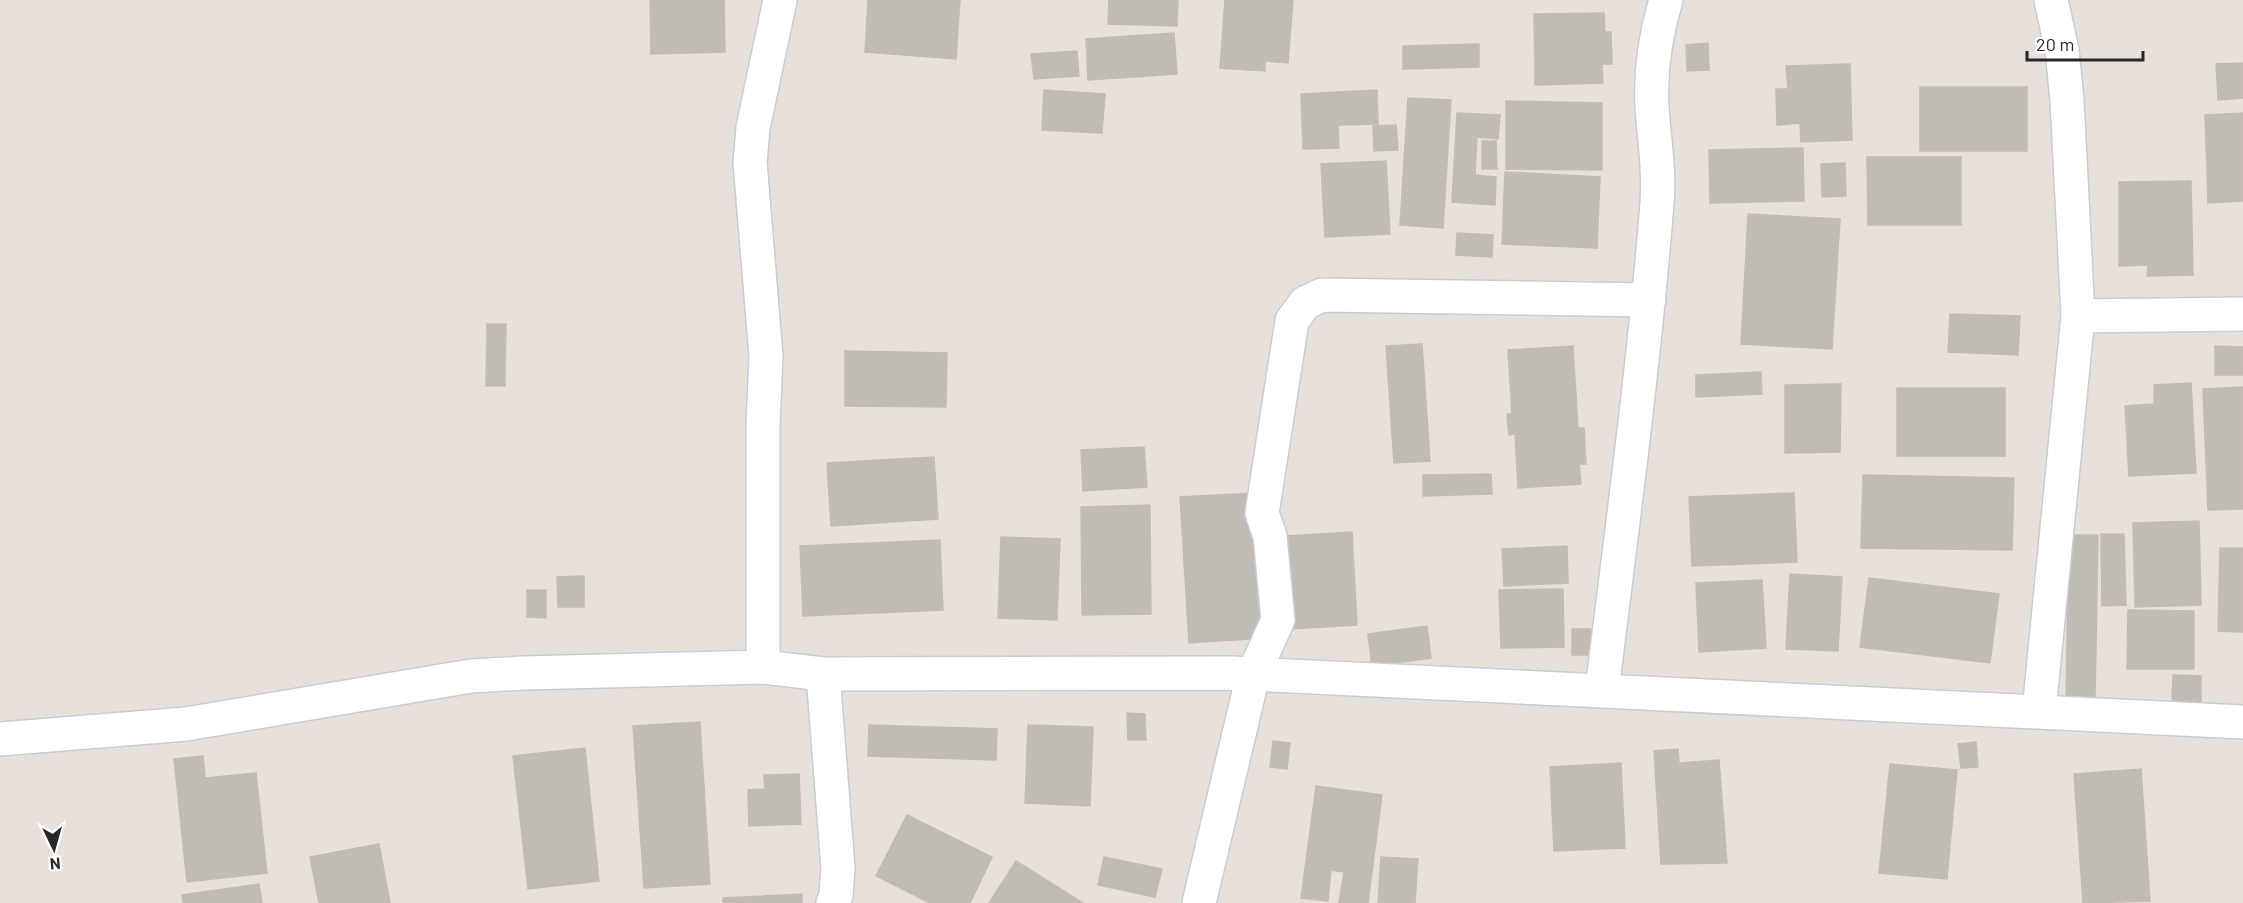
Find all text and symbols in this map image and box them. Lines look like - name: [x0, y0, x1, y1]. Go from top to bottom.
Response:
- scale bar: [2027, 24, 2142, 62]
- text: 20 m: [2036, 33, 2074, 55]
- north arrow: [24, 819, 84, 879]
- text: N: [49, 855, 61, 874]

